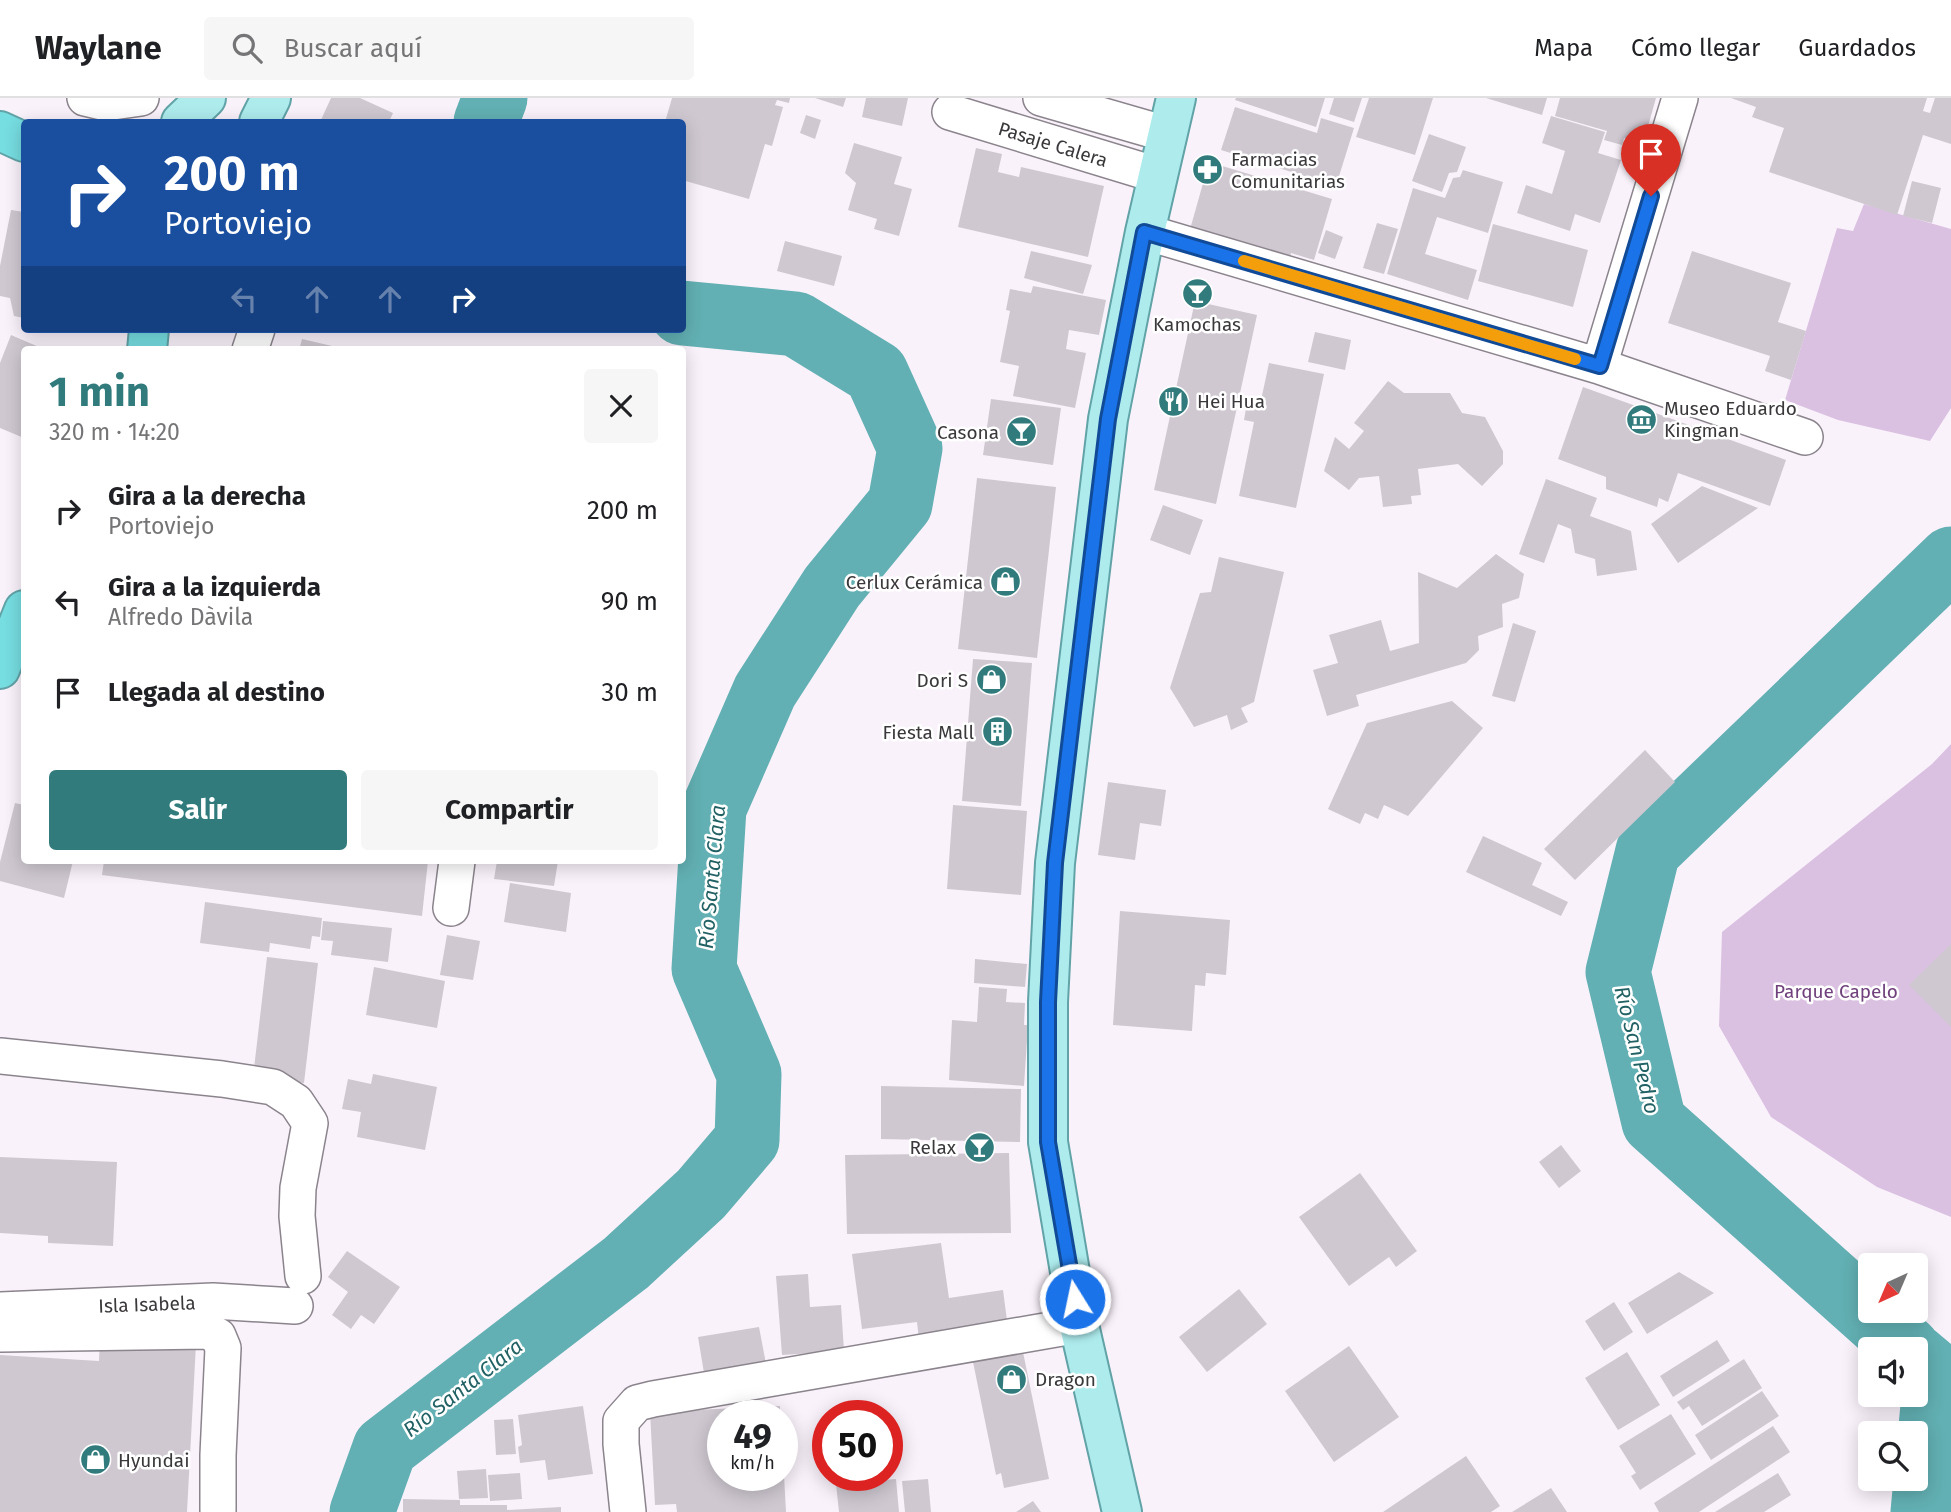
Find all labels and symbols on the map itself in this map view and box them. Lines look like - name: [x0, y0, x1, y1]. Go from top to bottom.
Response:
- street label: Pasaje Calera: [995, 117, 1110, 172]
- pin: [1621, 124, 1681, 196]
- place label: Farmacias Comunitarias: [1231, 148, 1345, 193]
- pharmacy icon: Farmacias Comunitarias: [1191, 153, 1225, 187]
- bar icon: Kamochas: [1180, 276, 1214, 310]
- place label: Kamochas: [1153, 313, 1241, 336]
- restaurant icon: Hei Hua: [1157, 384, 1191, 418]
- place label: Hei Hua: [1197, 390, 1265, 413]
- place label: Museo Eduardo Kingman: [1664, 397, 1797, 442]
- museum icon: Museo Eduardo Kingman: [1624, 402, 1658, 436]
- bar icon: Casona: [1005, 415, 1039, 449]
- place label: Casona: [937, 421, 999, 444]
- shop icon: Cerlux Cerámica: [989, 565, 1023, 599]
- place label: Cerlux Cerámica: [846, 571, 983, 594]
- shop icon: Dori S: [974, 663, 1008, 697]
- place label: Dori S: [917, 669, 968, 692]
- building icon: Fiesta Mall: [980, 715, 1014, 749]
- place label: Fiesta Mall: [883, 721, 974, 744]
- water label: Río Santa Clara: [693, 804, 731, 950]
- park label: Parque Capelo: [1774, 980, 1898, 1003]
- water label: Río San Pedro: [1609, 983, 1665, 1117]
- bar icon: Relax: [962, 1130, 996, 1164]
- place label: Relax: [909, 1136, 957, 1159]
- north arrow: [1858, 1253, 1928, 1323]
- position arrow: [1038, 1262, 1112, 1336]
- street label: Isla Isabela: [98, 1291, 196, 1318]
- water label: Río Santa Clara: [398, 1333, 528, 1443]
- shop icon: Dragon: [995, 1362, 1029, 1396]
- place label: Dragon: [1035, 1368, 1096, 1391]
- speed limit sign: 50: [812, 1400, 903, 1491]
- shop icon: Hyundai: [78, 1443, 112, 1477]
- place label: Hyundai: [118, 1449, 190, 1472]

